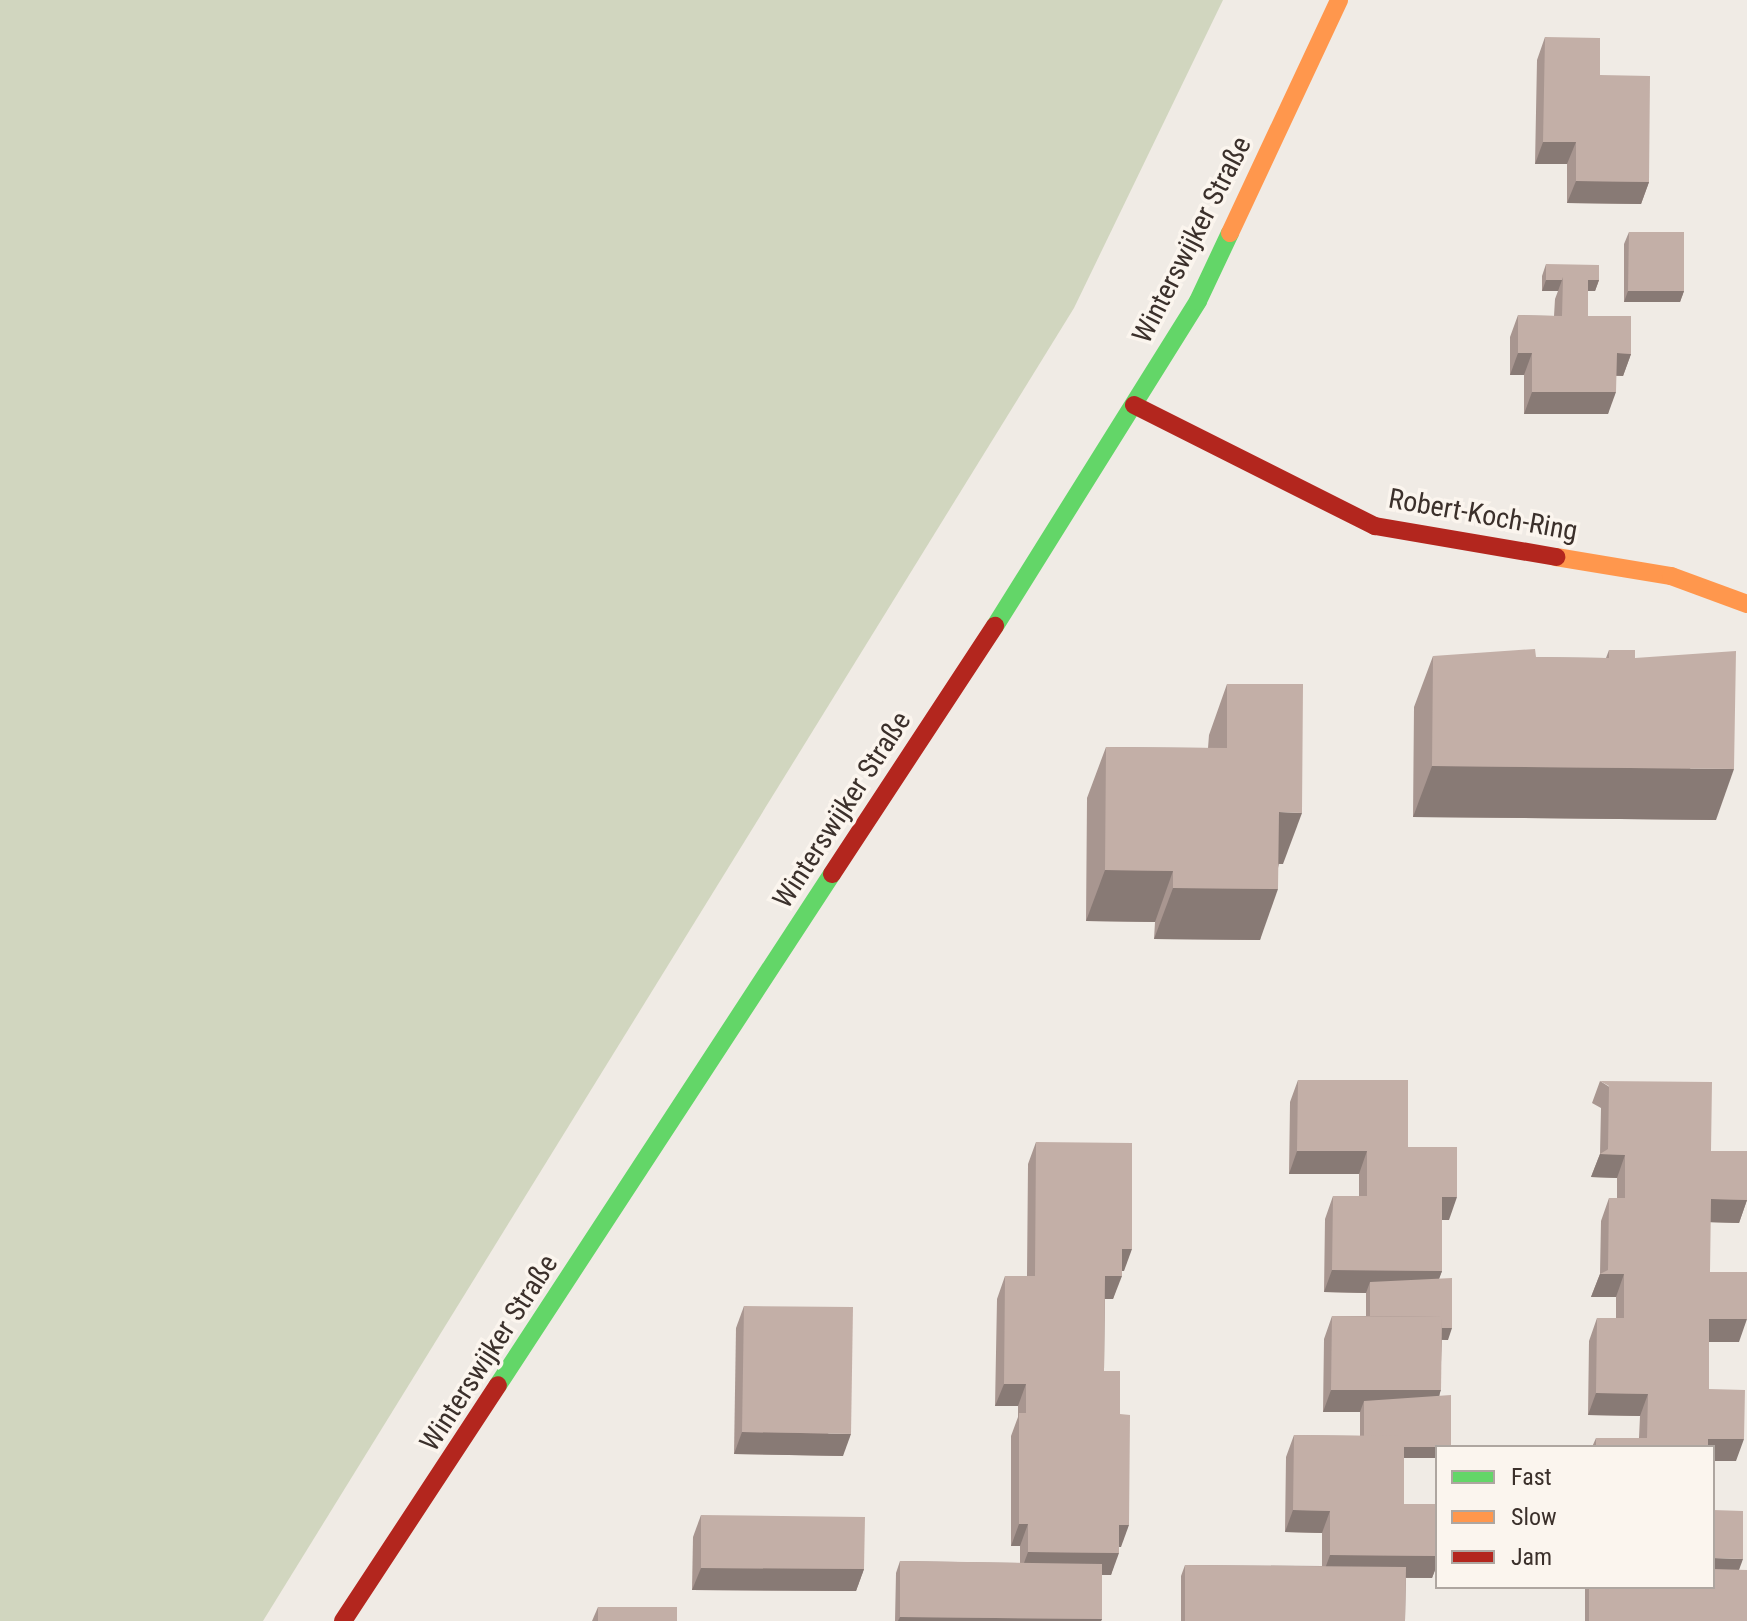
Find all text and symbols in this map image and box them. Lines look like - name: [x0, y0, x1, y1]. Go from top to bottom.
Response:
- street label: Winterswijker Straße: [1125, 131, 1259, 349]
- street label: Robert-Koch-Ring: [1386, 482, 1580, 548]
- street label: Winterswijker Straße: [766, 706, 918, 914]
- street label: Winterswijker Straße: [413, 1249, 565, 1457]
- legend: [1435, 1445, 1715, 1589]
- text: Fast: [1511, 1463, 1552, 1491]
- text: Slow: [1511, 1503, 1557, 1531]
- text: Jam: [1511, 1543, 1552, 1571]

